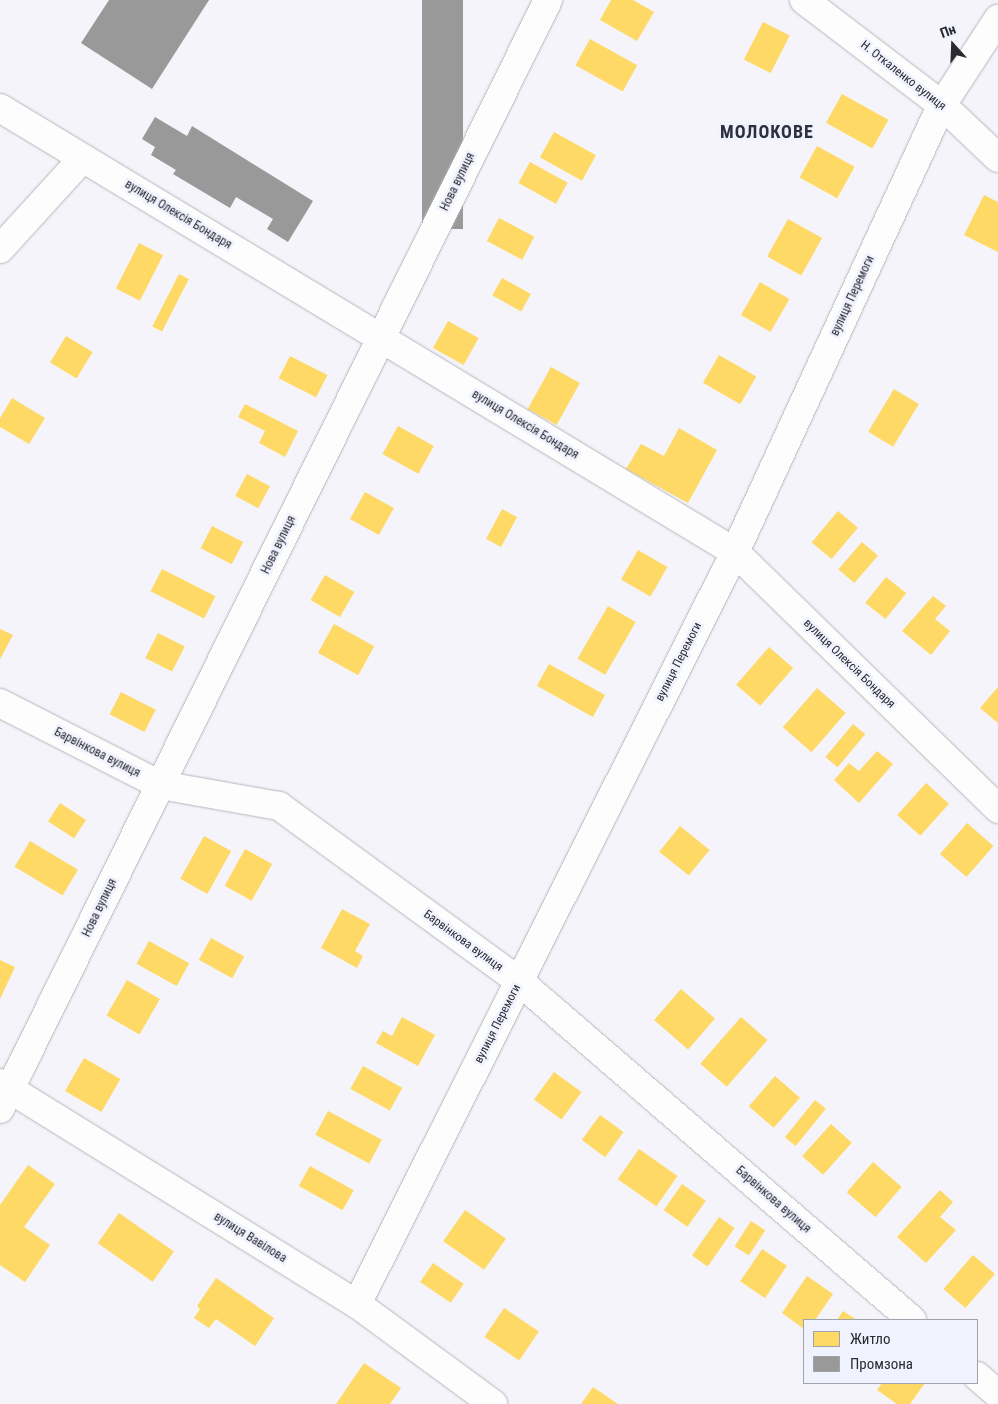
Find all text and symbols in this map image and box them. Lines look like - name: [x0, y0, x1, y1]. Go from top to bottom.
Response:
- north arrow: [928, 20, 978, 70]
- text: Пн: [938, 21, 958, 41]
- street label: Н. Откаленко вулиця: [857, 38, 949, 114]
- district label: МОЛОКОВЕ: [719, 121, 815, 143]
- street label: Нова вулиця: [438, 150, 478, 214]
- street label: вулиця Олексія Бондаря: [122, 177, 234, 253]
- street label: вулиця Перемоги: [828, 254, 878, 338]
- street label: вулиця Олексія Бондаря: [469, 387, 581, 463]
- street label: Нова вулиця: [259, 513, 299, 577]
- street label: вулиця Олексія Бондаря: [800, 616, 898, 712]
- street label: вулиця Перемоги: [653, 620, 705, 704]
- street label: Барвінкова вулиця: [52, 725, 142, 781]
- street label: Нова вулиця: [80, 876, 120, 940]
- street label: Барвінкова вулиця: [421, 907, 505, 975]
- street label: вулиця Перемоги: [472, 982, 524, 1066]
- street label: Барвінкова вулиця: [733, 1164, 813, 1236]
- street label: вулиця Вавілова: [211, 1210, 289, 1266]
- legend: [803, 1319, 978, 1384]
- text: Житло: [850, 1330, 890, 1348]
- text: Промзона: [850, 1355, 913, 1373]

